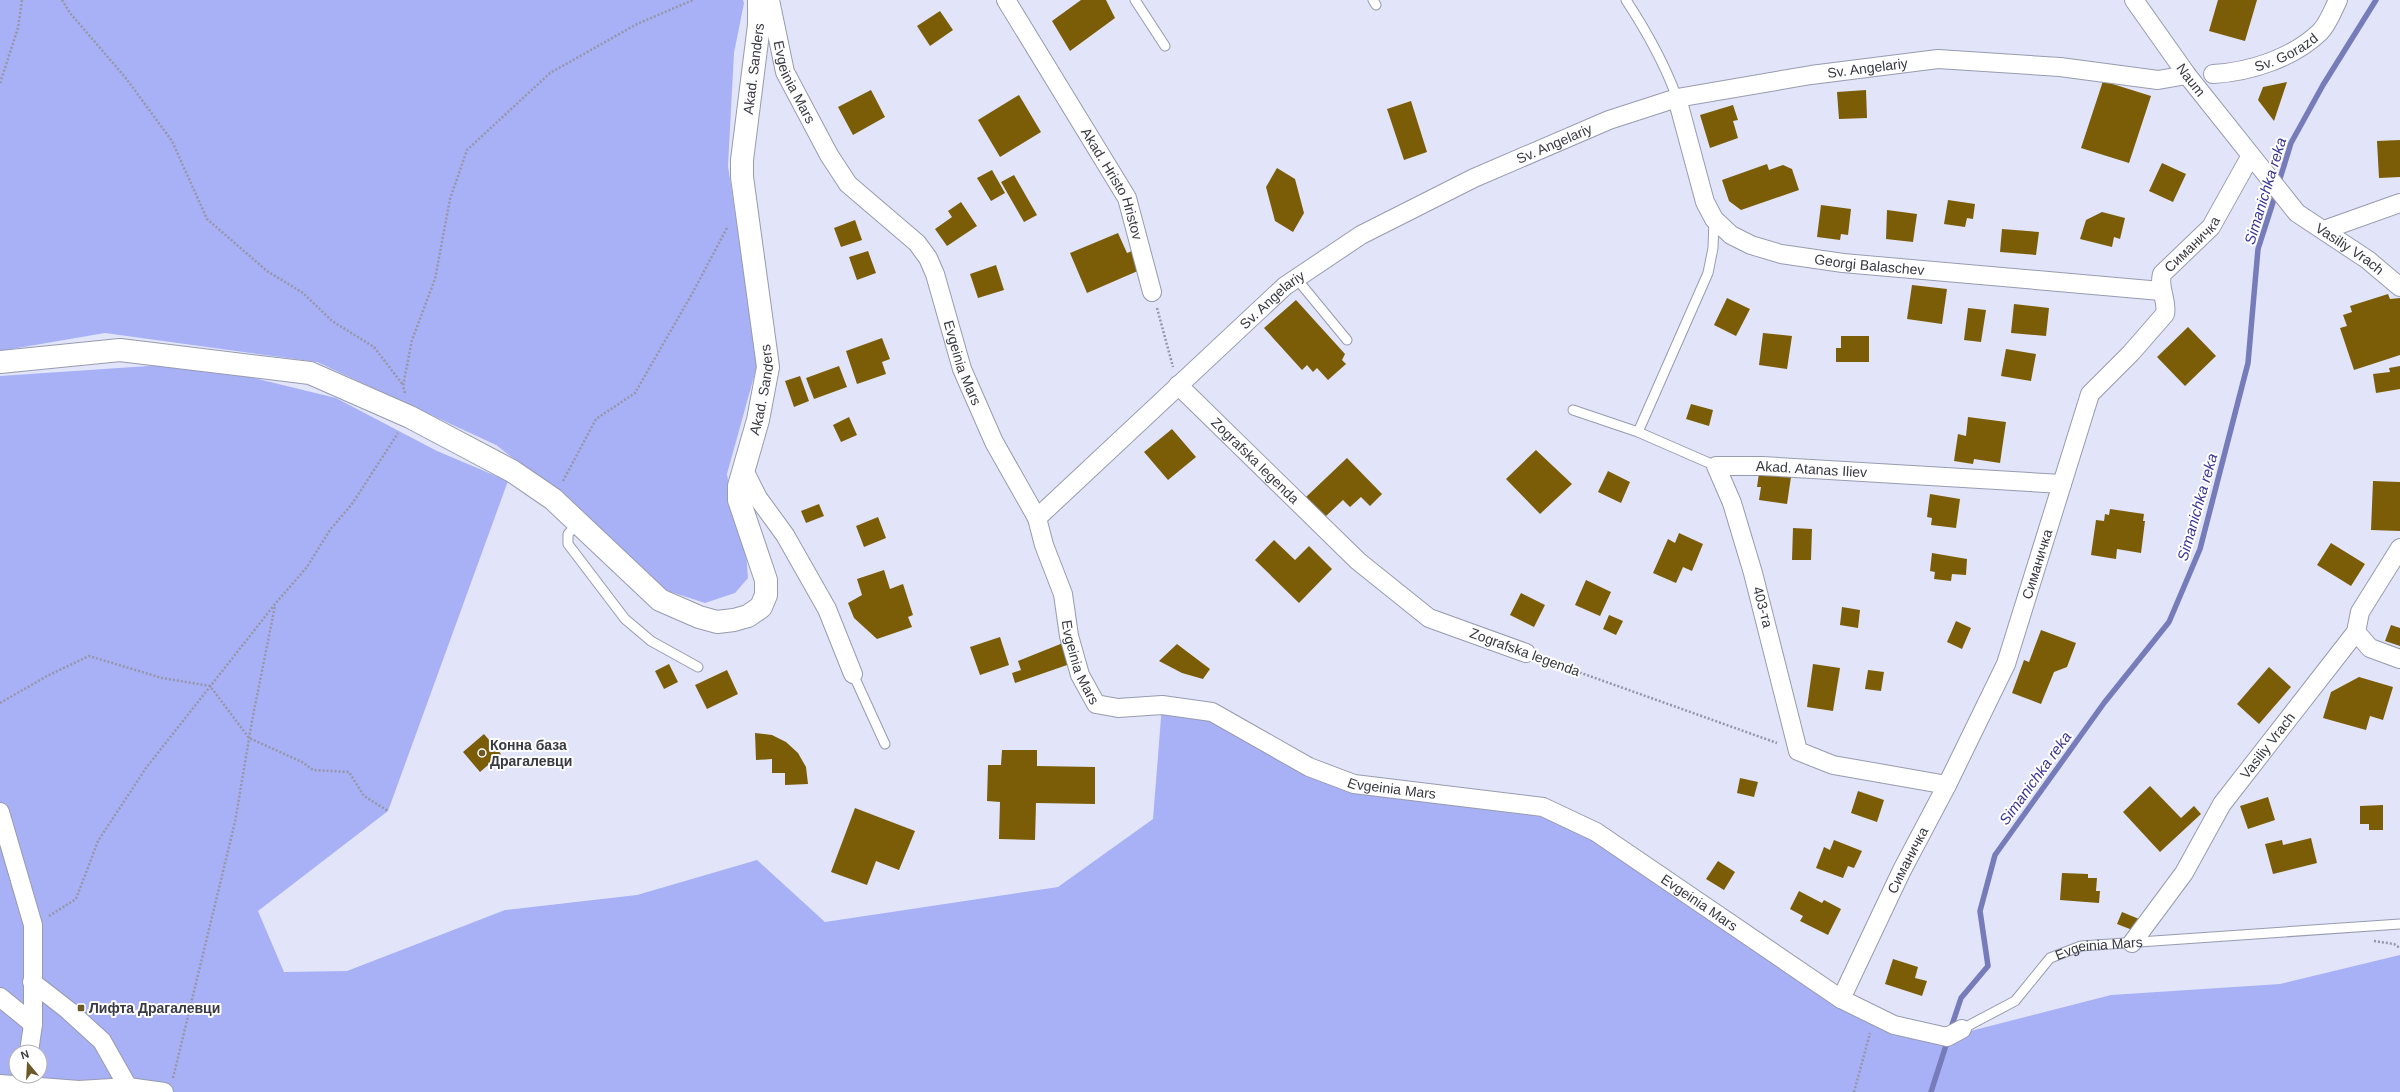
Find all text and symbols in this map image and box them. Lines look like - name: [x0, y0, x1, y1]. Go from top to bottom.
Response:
- street label: Akad. Sanders: [740, 22, 767, 115]
- street label: Sv. Gorazd: [2253, 30, 2321, 75]
- street label: Evgeinia Mars: [771, 39, 819, 126]
- street label: Sv. Angelariy: [1826, 55, 1909, 81]
- street label: Naum: [2173, 60, 2209, 99]
- street label: Sv. Angelariy: [1514, 120, 1594, 167]
- street label: Akad. Hristo Hristov: [1078, 125, 1146, 241]
- water label: Simanichka reka: [2241, 135, 2289, 247]
- street label: Симаничка: [2161, 213, 2223, 275]
- street label: Vasiliy Vrach: [2313, 220, 2387, 278]
- street label: Georgi Balaschev: [1813, 251, 1925, 278]
- street label: Sv. Angelariy: [1236, 267, 1308, 332]
- street label: Evgeinia Mars: [941, 319, 985, 408]
- street label: Akad. Sanders: [746, 343, 776, 437]
- street label: Zografska legenda: [1208, 414, 1302, 507]
- water label: Simanichka reka: [2174, 451, 2220, 563]
- street label: Akad. Atanas Iliev: [1756, 458, 1868, 480]
- street label: Симаничка: [2019, 527, 2056, 601]
- street label: 403-та: [1750, 585, 1776, 630]
- street label: Evgeinia Mars: [1059, 619, 1103, 707]
- street label: Zografska legenda: [1468, 625, 1582, 679]
- street label: Vasiliy Vrach: [2237, 709, 2298, 782]
- water label: Simanichka reka: [1996, 728, 2074, 828]
- place label: Конна база Драгалевци: [490, 737, 572, 769]
- marker: Конна база Драгалевци: [477, 748, 487, 758]
- street label: Evgeinia Mars: [1345, 774, 1437, 802]
- street label: Симаничка: [1884, 824, 1931, 896]
- street label: Evgeinia Mars: [1658, 871, 1741, 934]
- street label: Evgeinia Mars: [2053, 934, 2143, 963]
- place label: Лифта Драгалевци: [89, 1000, 220, 1016]
- marker: Лифта Драгалевци: [76, 1003, 86, 1013]
- north arrow: [8, 1044, 48, 1084]
- text: N: [19, 1048, 31, 1061]

